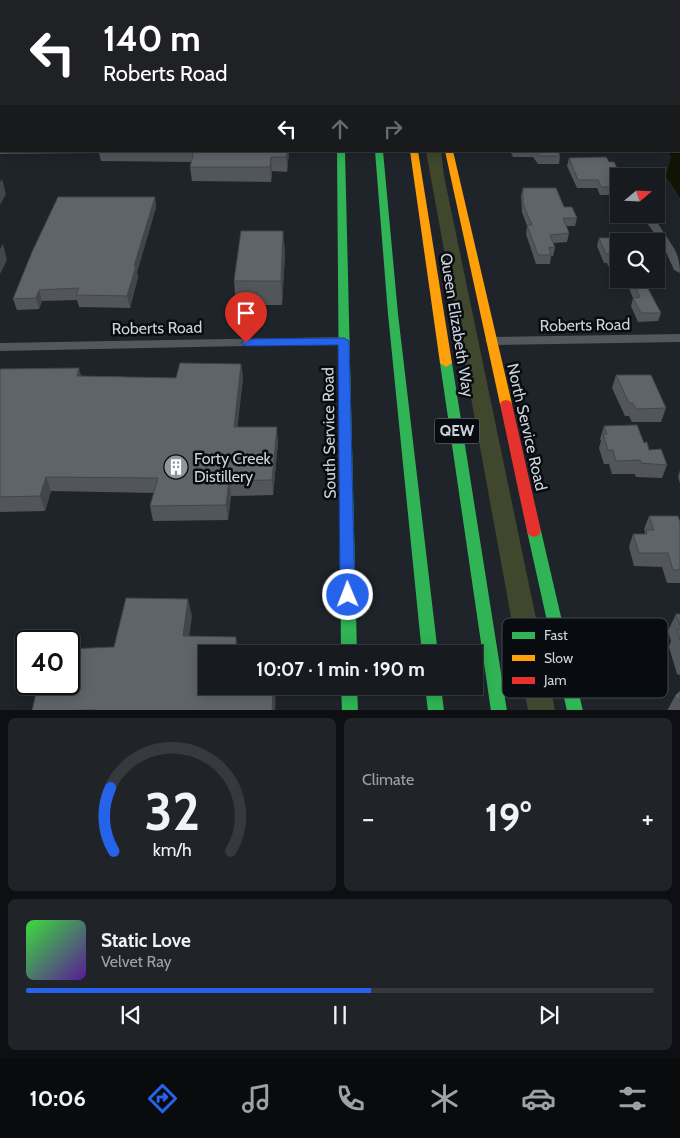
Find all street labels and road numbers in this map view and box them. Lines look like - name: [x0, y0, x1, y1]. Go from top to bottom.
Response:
- street label: Queen Elizabeth Way: [436, 252, 478, 398]
- street label: Roberts Road: [540, 315, 630, 335]
- street label: Roberts Road: [112, 318, 202, 338]
- street label: North Service Road: [503, 361, 551, 493]
- street label: South Service Road: [318, 367, 340, 499]
- road number: QEW: [434, 418, 480, 444]

